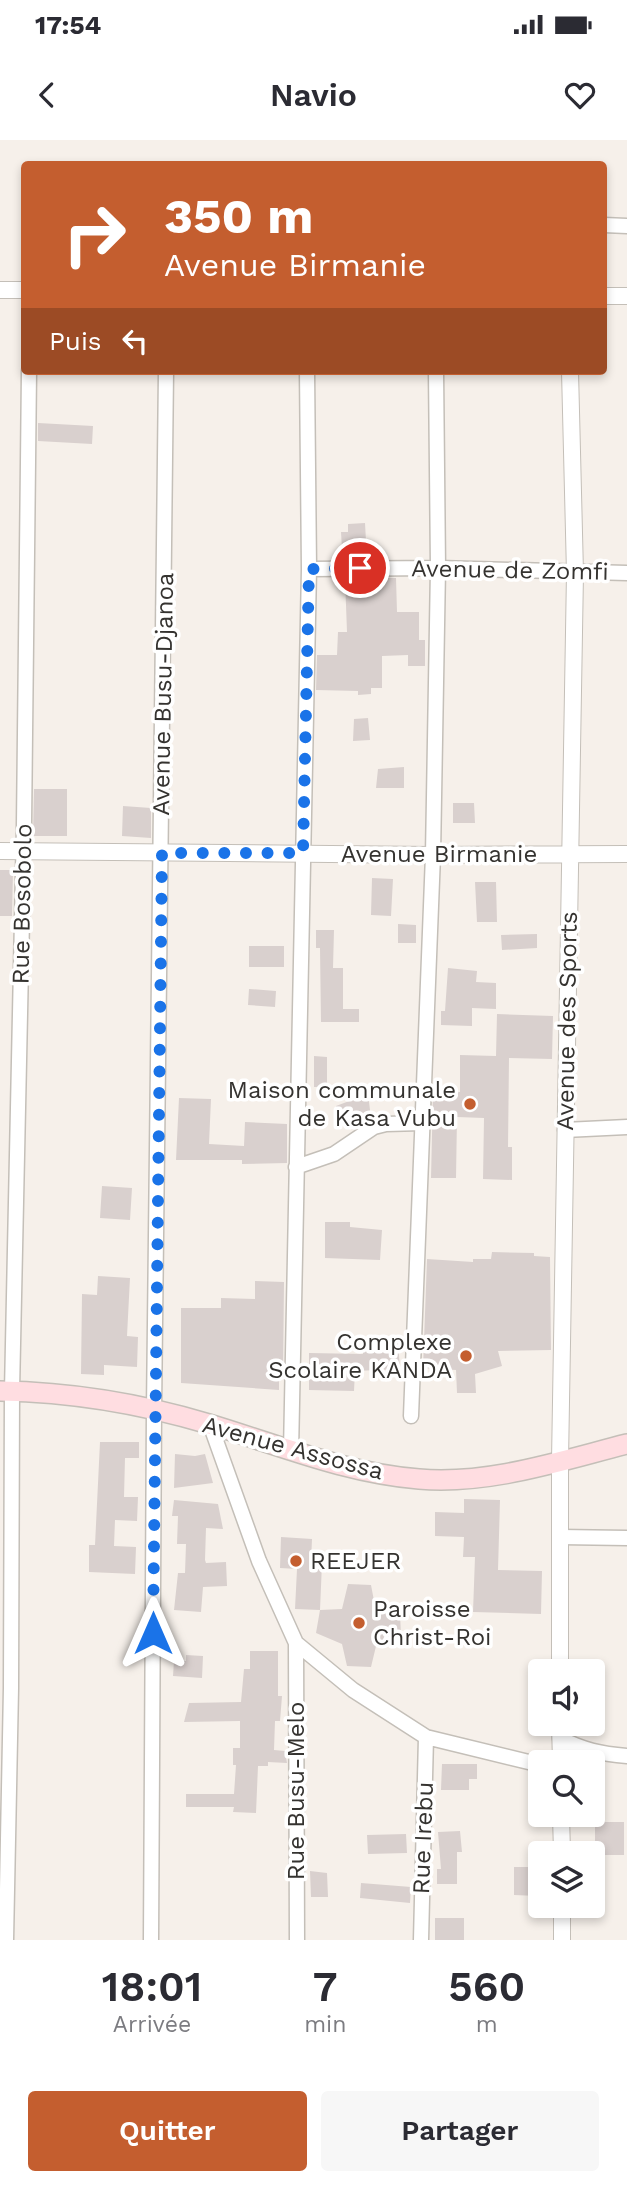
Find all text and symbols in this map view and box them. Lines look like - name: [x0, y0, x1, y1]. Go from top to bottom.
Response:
- text: 17:54: [35, 10, 101, 40]
- icon: back: [28, 76, 66, 114]
- text: Navio: [270, 76, 357, 114]
- icon: heart: [561, 76, 599, 114]
- text: 350 m: [164, 187, 313, 245]
- icon: right: [49, 189, 140, 280]
- text: Avenue Birmanie: [164, 246, 426, 284]
- icon: left: [116, 322, 154, 360]
- text: Puis: [49, 326, 102, 356]
- pin: [330, 538, 390, 598]
- icon: arrive: [341, 549, 379, 587]
- street label: Avenue de Zomfi: [411, 554, 609, 586]
- street label: Avenue Busu-Djanoa: [147, 572, 179, 816]
- street label: Rue Bosobolo: [7, 823, 37, 985]
- street label: Avenue Birmanie: [341, 840, 537, 868]
- street label: Avenue des Sports: [551, 911, 583, 1131]
- place label: Maison communale de Kasa Vubu: [228, 1076, 456, 1132]
- marker: Maison communale de Kasa Vubu: [462, 1096, 478, 1112]
- place label: Complexe Scolaire KANDA: [268, 1328, 452, 1384]
- marker: Complexe Scolaire KANDA: [458, 1348, 474, 1364]
- street label: Avenue Assossa: [199, 1410, 387, 1486]
- place label: REEJER: [310, 1547, 401, 1575]
- marker: REEJER: [288, 1553, 304, 1569]
- place label: Paroisse Christ-Roi: [373, 1595, 492, 1651]
- position arrow: [116, 1596, 190, 1670]
- marker: Paroisse Christ-Roi: [351, 1615, 367, 1631]
- map controls: [528, 1659, 605, 1918]
- button: sound: [528, 1659, 605, 1736]
- street label: Rue Busu-Melo: [282, 1702, 310, 1880]
- button: search: [528, 1750, 605, 1827]
- street label: Rue Irebu: [407, 1781, 439, 1895]
- button: layers: [528, 1841, 605, 1918]
- text: 18:01: [102, 1962, 202, 2011]
- text: 7: [313, 1962, 338, 2011]
- text: 560: [448, 1962, 525, 2011]
- text: Arrivée: [113, 2011, 191, 2038]
- text: min: [304, 2011, 346, 2038]
- text: m: [476, 2011, 498, 2038]
- button: Quitter: [28, 2091, 307, 2171]
- button: Partager: [321, 2091, 599, 2171]

